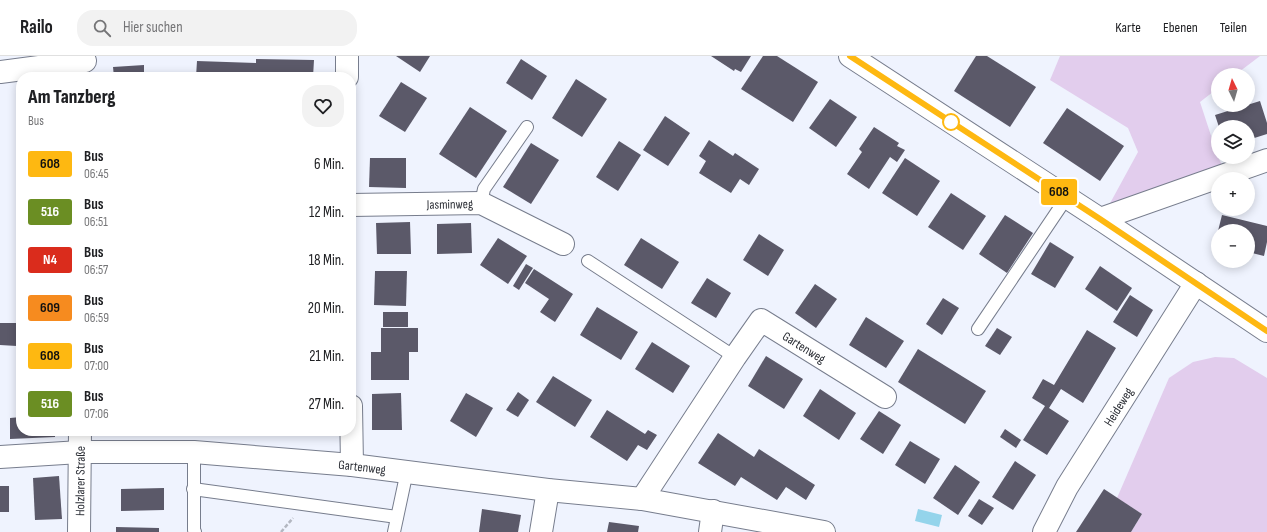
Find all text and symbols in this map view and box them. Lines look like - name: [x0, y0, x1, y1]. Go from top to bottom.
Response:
- search box: [77, 10, 357, 46]
- text: Railo: [20, 16, 53, 39]
- icon: search: [91, 17, 113, 39]
- text: Hier suchen: [123, 18, 183, 37]
- text: Karte: [1115, 19, 1141, 36]
- text: Ebenen: [1163, 19, 1198, 36]
- text: Teilen: [1220, 19, 1247, 36]
- north arrow: [1211, 68, 1255, 112]
- map controls: [1211, 68, 1255, 268]
- button: heart: [302, 85, 344, 127]
- text: Am Tanzberg: [28, 86, 116, 109]
- text: Bus: [28, 113, 44, 129]
- unlabelled marker: [942, 113, 960, 131]
- button: layers: [1211, 120, 1255, 164]
- text: Bus: [84, 147, 103, 166]
- text: 608: [40, 155, 60, 172]
- text: 6 Min.: [314, 155, 344, 174]
- text: 06:45: [84, 166, 109, 182]
- button: +: [1211, 172, 1255, 216]
- line badge: 608: [1036, 179, 1082, 205]
- text: 608: [1049, 183, 1069, 200]
- text: Bus: [84, 195, 103, 214]
- street label: Jasminweg: [426, 196, 473, 213]
- text: 516: [41, 203, 59, 220]
- text: 12 Min.: [309, 203, 344, 222]
- text: 06:51: [84, 214, 108, 230]
- button: −: [1211, 224, 1255, 268]
- text: Bus: [84, 243, 103, 262]
- text: N4: [43, 251, 57, 268]
- text: 18 Min.: [309, 251, 344, 270]
- text: 06:57: [84, 262, 108, 278]
- text: Bus: [84, 291, 103, 310]
- text: 609: [40, 299, 60, 316]
- text: 20 Min.: [308, 299, 344, 318]
- text: 06:59: [84, 310, 109, 326]
- street label: Gartenweg: [779, 328, 828, 367]
- text: Bus: [84, 339, 103, 358]
- text: 608: [40, 347, 60, 364]
- text: 21 Min.: [309, 347, 344, 366]
- text: 07:00: [84, 358, 109, 374]
- street label: Heideweg: [1101, 385, 1137, 429]
- text: Bus: [84, 387, 103, 406]
- text: 516: [41, 395, 59, 412]
- text: 27 Min.: [308, 395, 344, 414]
- text: 07:06: [84, 406, 109, 422]
- street label: Holzlarer Straße: [72, 446, 89, 516]
- street label: Gartenweg: [338, 457, 387, 478]

